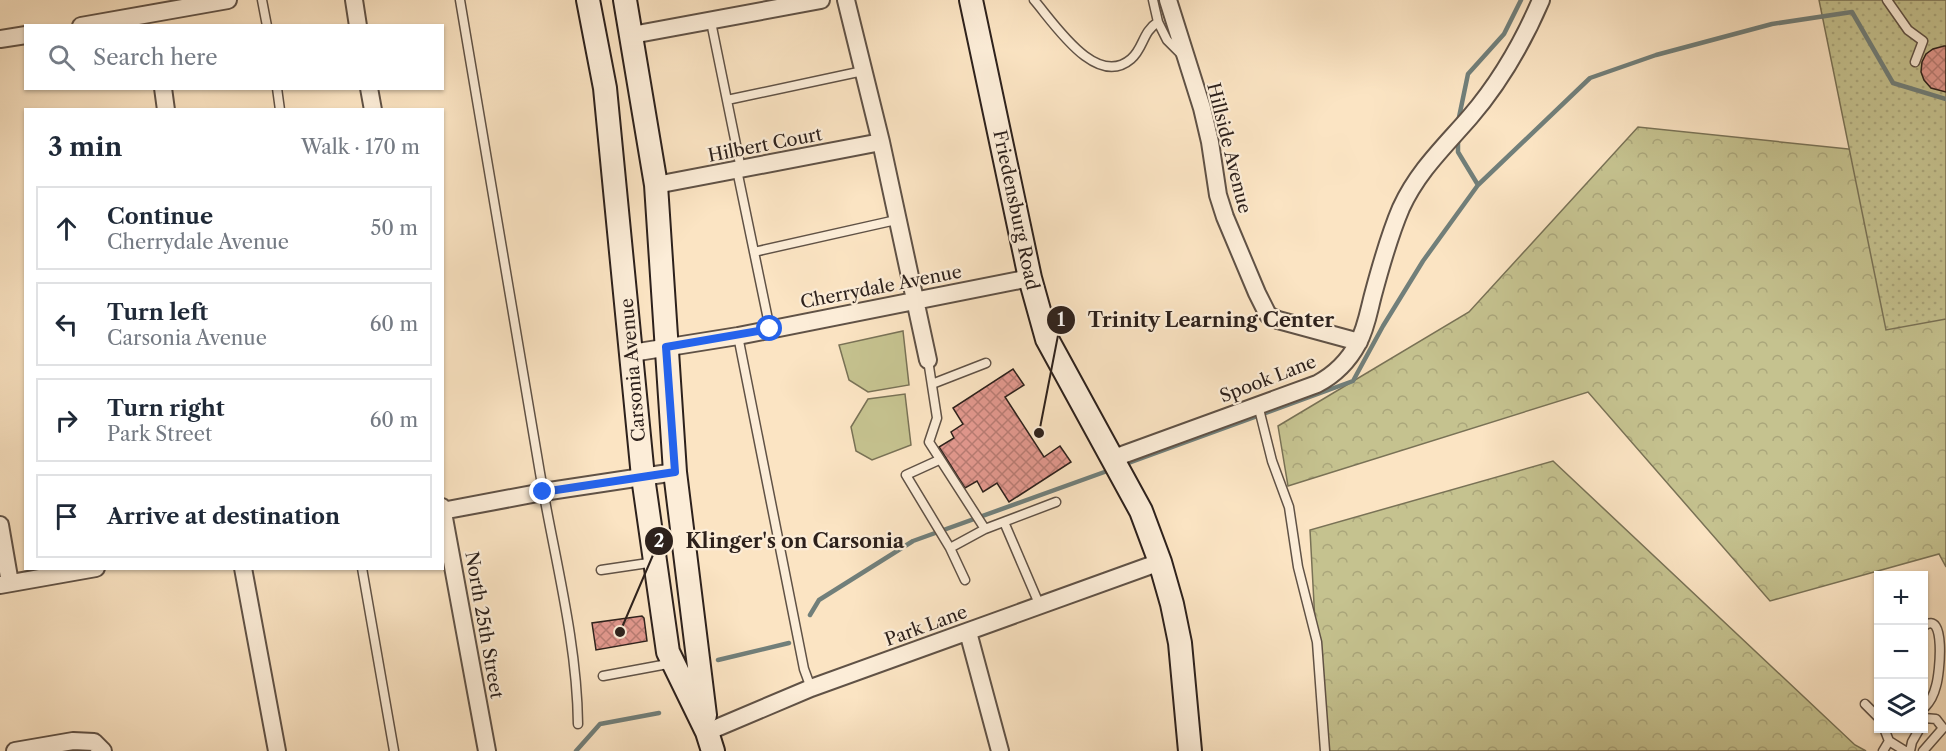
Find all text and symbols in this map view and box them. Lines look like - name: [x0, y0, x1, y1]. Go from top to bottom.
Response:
- search box: [24, 24, 444, 90]
- icon: search: [45, 41, 78, 74]
- text: Search here: [93, 44, 218, 71]
- street label: Hillside Avenue: [1202, 80, 1256, 216]
- street label: Hilbert Court: [706, 123, 825, 167]
- street label: Friedensburg Road: [988, 128, 1044, 292]
- text: 3 min: [48, 131, 122, 163]
- text: Walk · 170 m: [301, 135, 420, 159]
- text: Continue: [107, 203, 213, 230]
- icon: ahead: [50, 212, 83, 245]
- text: 50 m: [371, 216, 418, 240]
- text: Cherrydale Avenue: [107, 230, 289, 254]
- street label: Cherrydale Avenue: [798, 261, 964, 313]
- street label: Carsonia Avenue: [616, 297, 650, 443]
- text: Turn left: [107, 299, 208, 326]
- callout: Trinity Learning Center: [1046, 301, 1347, 339]
- icon: left: [50, 308, 83, 341]
- text: Trinity Learning Center: [1088, 308, 1335, 332]
- text: 1: [1057, 309, 1065, 331]
- text: 60 m: [370, 312, 418, 336]
- route start: [756, 315, 782, 341]
- text: Carsonia Avenue: [107, 326, 267, 350]
- street label: Spook Lane: [1217, 351, 1319, 407]
- text: Turn right: [107, 395, 225, 422]
- icon: right: [50, 404, 83, 437]
- text: 60 m: [370, 408, 418, 432]
- text: Park Street: [107, 422, 212, 446]
- route end: [529, 478, 555, 504]
- icon: arrive: [50, 500, 83, 533]
- text: Arrive at destination: [107, 503, 340, 530]
- callout: Klinger's on Carsonia: [644, 522, 916, 560]
- text: Klinger's on Carsonia: [686, 529, 905, 553]
- text: 2: [654, 530, 664, 552]
- street label: North 25th Street: [460, 550, 508, 701]
- map controls: [1874, 571, 1928, 733]
- button: +: [1874, 571, 1928, 625]
- street label: Park Lane: [882, 601, 970, 651]
- button: −: [1874, 625, 1928, 679]
- button: layers: [1874, 679, 1928, 733]

